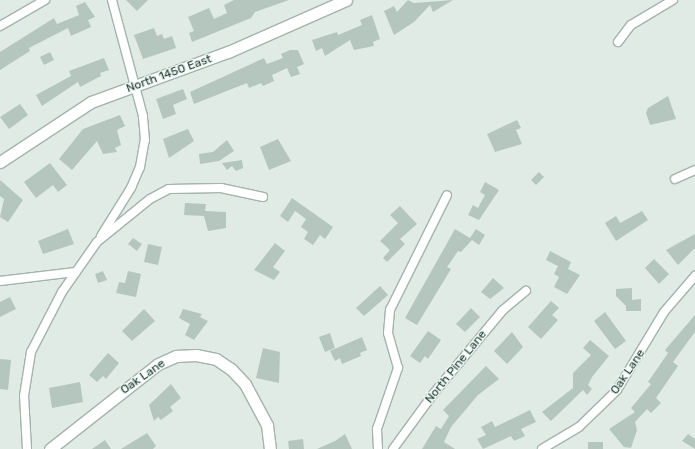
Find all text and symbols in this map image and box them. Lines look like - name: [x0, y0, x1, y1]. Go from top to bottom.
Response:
- street label: North 1450 East: [124, 52, 214, 96]
- street label: North Pine Lane: [422, 328, 490, 406]
- street label: Oak Lane: [608, 347, 648, 397]
- street label: Oak Lane: [118, 356, 168, 398]

